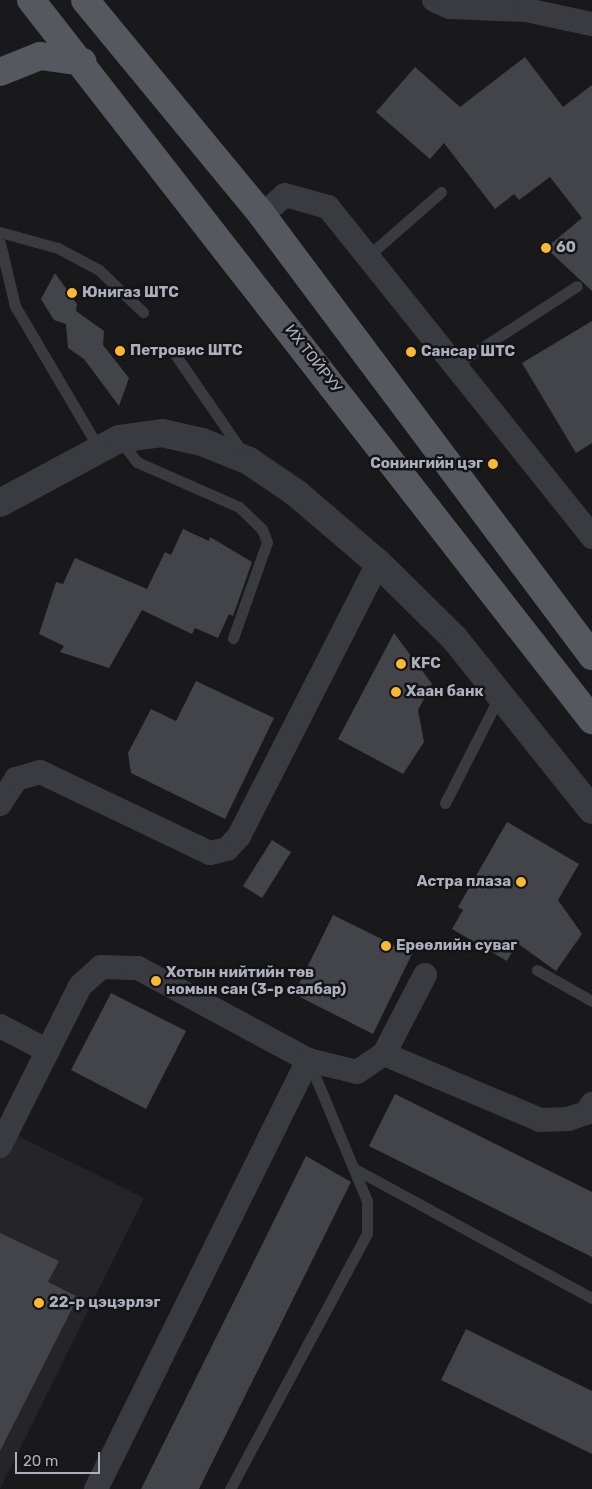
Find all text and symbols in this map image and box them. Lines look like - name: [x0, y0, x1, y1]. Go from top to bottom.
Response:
- place label: 60: [556, 239, 576, 257]
- marker: 60: [540, 242, 552, 254]
- place label: Юнигаз ШТС: [82, 284, 179, 302]
- marker: Юнигаз ШТС: [66, 287, 78, 299]
- street label: ИХ ТОЙРУУ: [281, 321, 345, 397]
- place label: Петровис ШТС: [130, 342, 242, 360]
- place label: Сансар ШТС: [421, 343, 515, 361]
- marker: Петровис ШТС: [114, 345, 126, 357]
- marker: Сансар ШТС: [405, 346, 417, 358]
- place label: Сонингийн цэг: [370, 455, 483, 473]
- marker: Сонингийн цэг: [487, 458, 499, 470]
- place label: KFC: [411, 655, 441, 673]
- marker: KFC: [395, 658, 407, 670]
- place label: Хаан банк: [406, 683, 484, 701]
- marker: Хаан банк: [390, 686, 402, 698]
- place label: Астра плаза: [417, 873, 511, 891]
- marker: Астра плаза: [515, 876, 527, 888]
- place label: Ерөөлийн суваг: [396, 937, 517, 955]
- marker: Ерөөлийн суваг: [380, 940, 392, 952]
- place label: Хотын нийтийн төв номын сан (3-р салбар): [166, 963, 346, 998]
- marker: Хотын нийтийн төв номын сан (3-р салбар): [150, 975, 162, 987]
- place label: 22-р цэцэрлэг: [49, 1294, 160, 1312]
- marker: 22-р цэцэрлэг: [33, 1297, 45, 1309]
- scale bar: [18, 1442, 102, 1474]
- text: 20 m: [23, 1452, 58, 1470]

